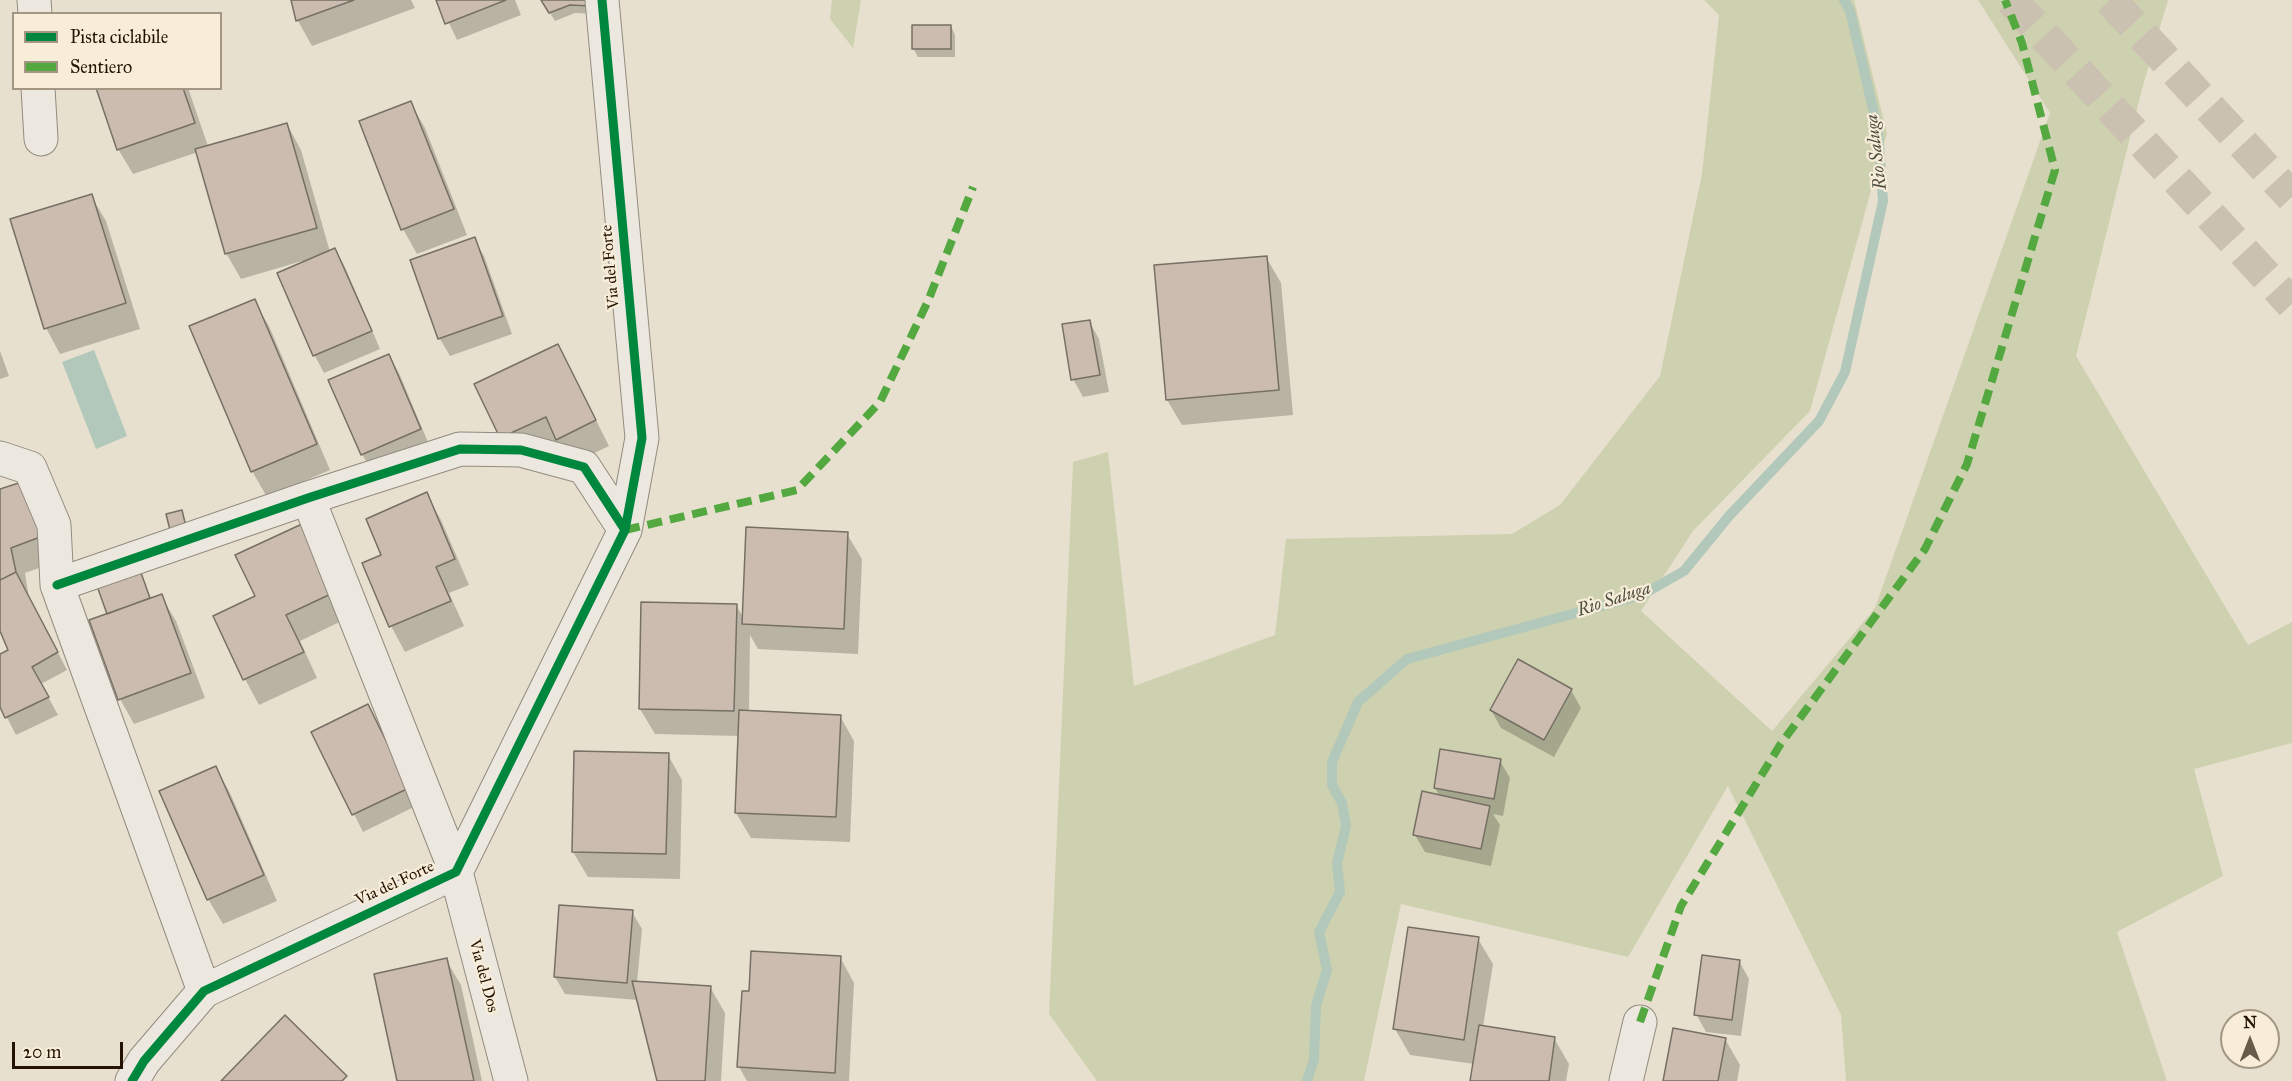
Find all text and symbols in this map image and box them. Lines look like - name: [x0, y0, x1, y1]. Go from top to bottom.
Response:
- legend: [12, 12, 222, 90]
- text: Pista ciclabile: [70, 26, 168, 48]
- text: Sentiero: [70, 56, 132, 78]
- water label: Rio Saluga: [1862, 113, 1892, 191]
- street label: Via del Forte: [598, 224, 624, 310]
- water label: Rio Saluga: [1574, 578, 1654, 622]
- street label: Via del Forte: [353, 857, 437, 911]
- street label: Via del Dos: [464, 937, 502, 1015]
- north arrow: [2220, 1009, 2280, 1069]
- text: N: [2243, 1013, 2257, 1032]
- scale bar: [15, 1030, 126, 1068]
- text: 20 m: [23, 1041, 61, 1063]

